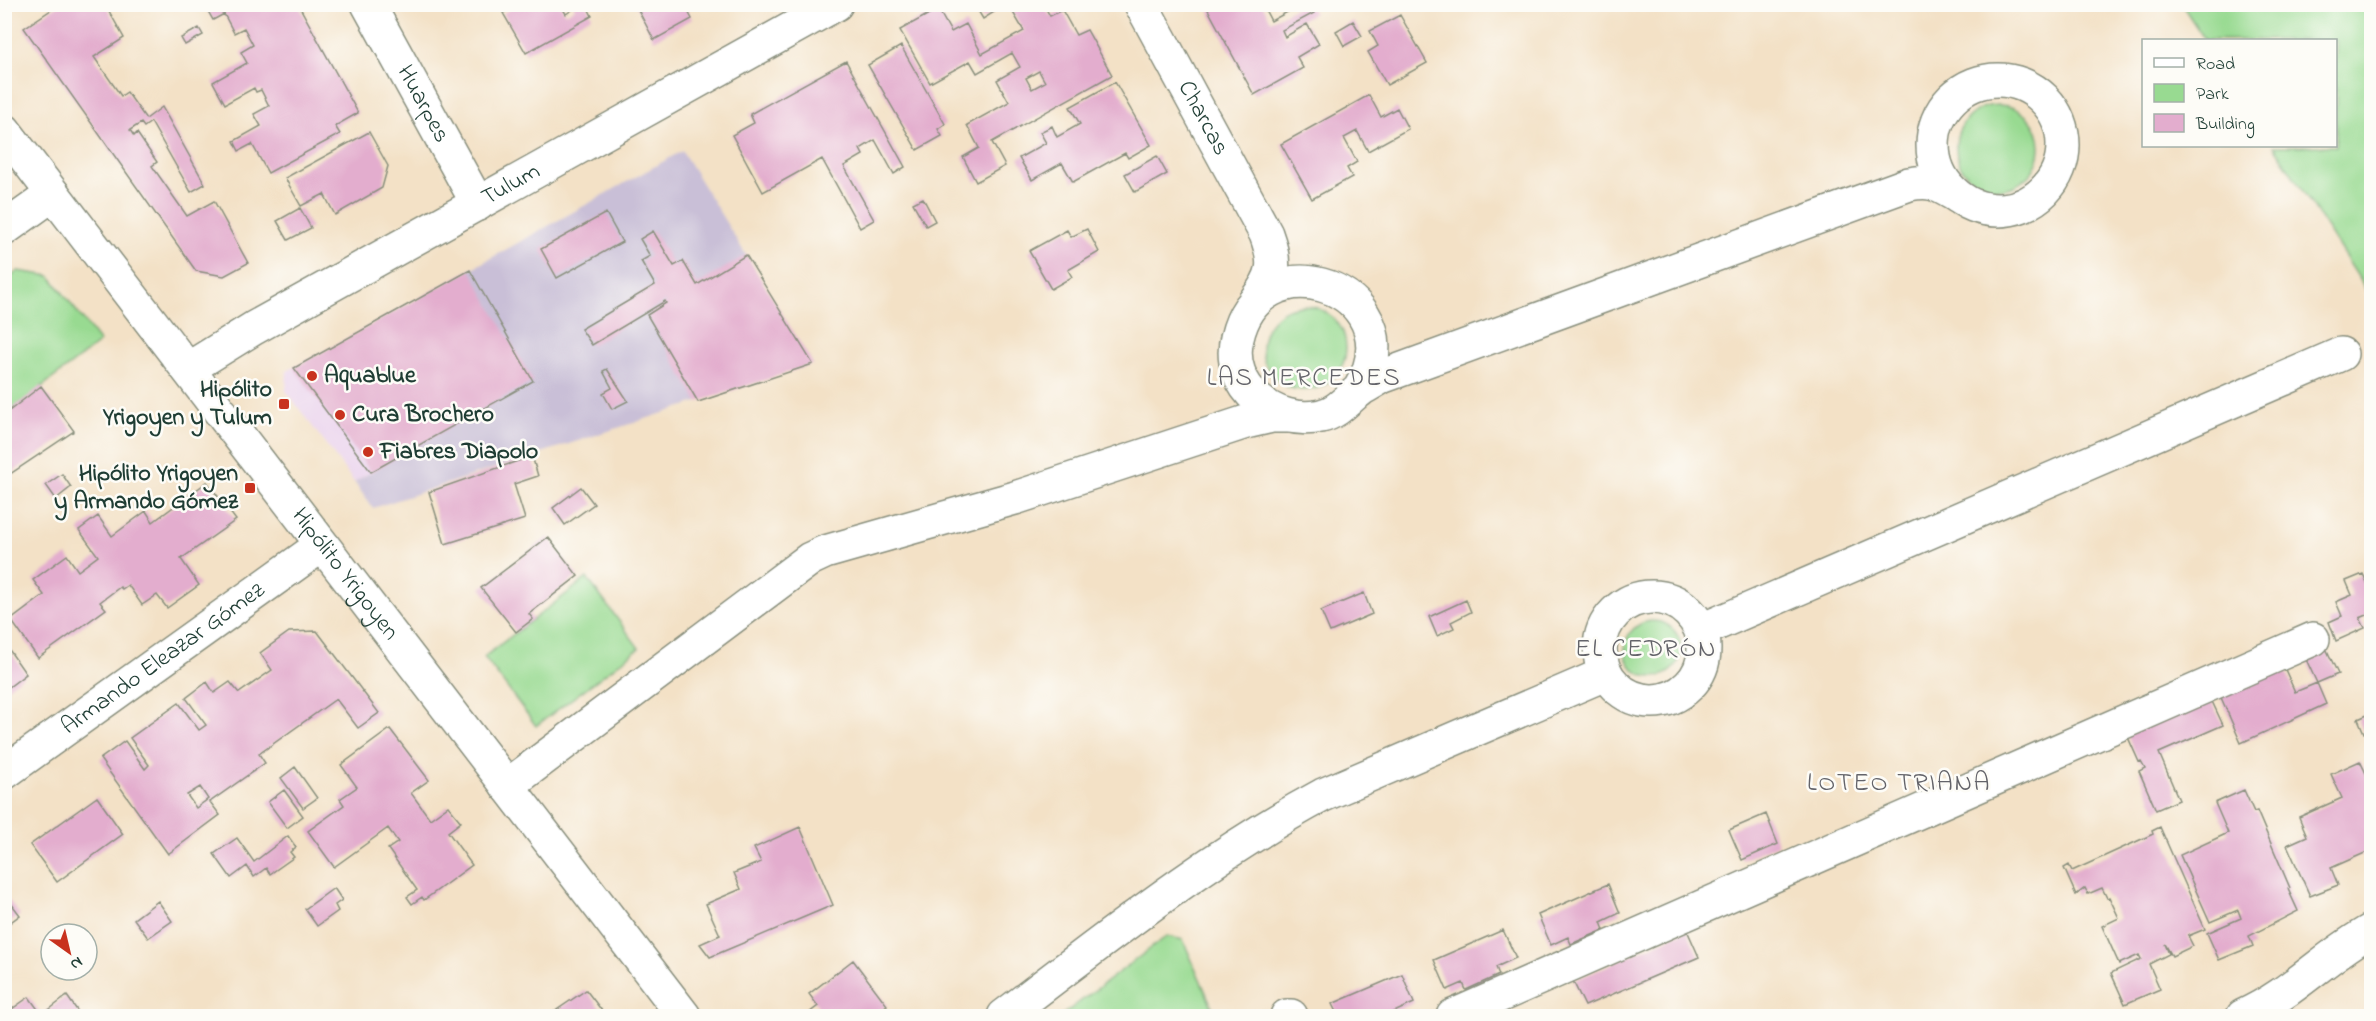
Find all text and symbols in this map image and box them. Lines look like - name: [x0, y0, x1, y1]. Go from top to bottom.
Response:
- legend: [2142, 39, 2337, 147]
- text: Road: [2196, 52, 2235, 78]
- street label: Huarpes: [387, 59, 459, 149]
- street label: Charcas: [1168, 74, 1238, 162]
- text: Park: [2196, 82, 2229, 108]
- text: Building: [2195, 112, 2255, 139]
- street label: Tulum: [475, 154, 547, 215]
- place label: Aquablue: [324, 359, 417, 394]
- district label: LAS MERCEDES: [1207, 360, 1401, 398]
- marker: Aquablue: [305, 369, 319, 383]
- place label: Hipólito Yrigoyen y Tulum: [102, 373, 272, 437]
- marker: Hipólito Yrigoyen y Tulum: [277, 397, 291, 411]
- place label: Cura Brochero: [352, 398, 494, 433]
- marker: Cura Brochero: [333, 408, 347, 422]
- place label: Fiabres Diapolo: [379, 435, 538, 470]
- marker: Fiabres Diapolo: [361, 445, 375, 459]
- place label: Hipólito Yrigoyen y Armando Gómez: [54, 457, 239, 521]
- marker: Hipólito Yrigoyen y Armando Gómez: [243, 481, 257, 495]
- street label: Hipólito Yrigoyen: [283, 500, 407, 648]
- street label: Armando Eleazar Gómez: [54, 573, 273, 744]
- district label: EL CEDRÓN: [1575, 631, 1717, 669]
- district label: LOTEO TRIANA: [1807, 765, 1991, 803]
- north arrow: [39, 922, 99, 982]
- text: N: [65, 950, 87, 976]

